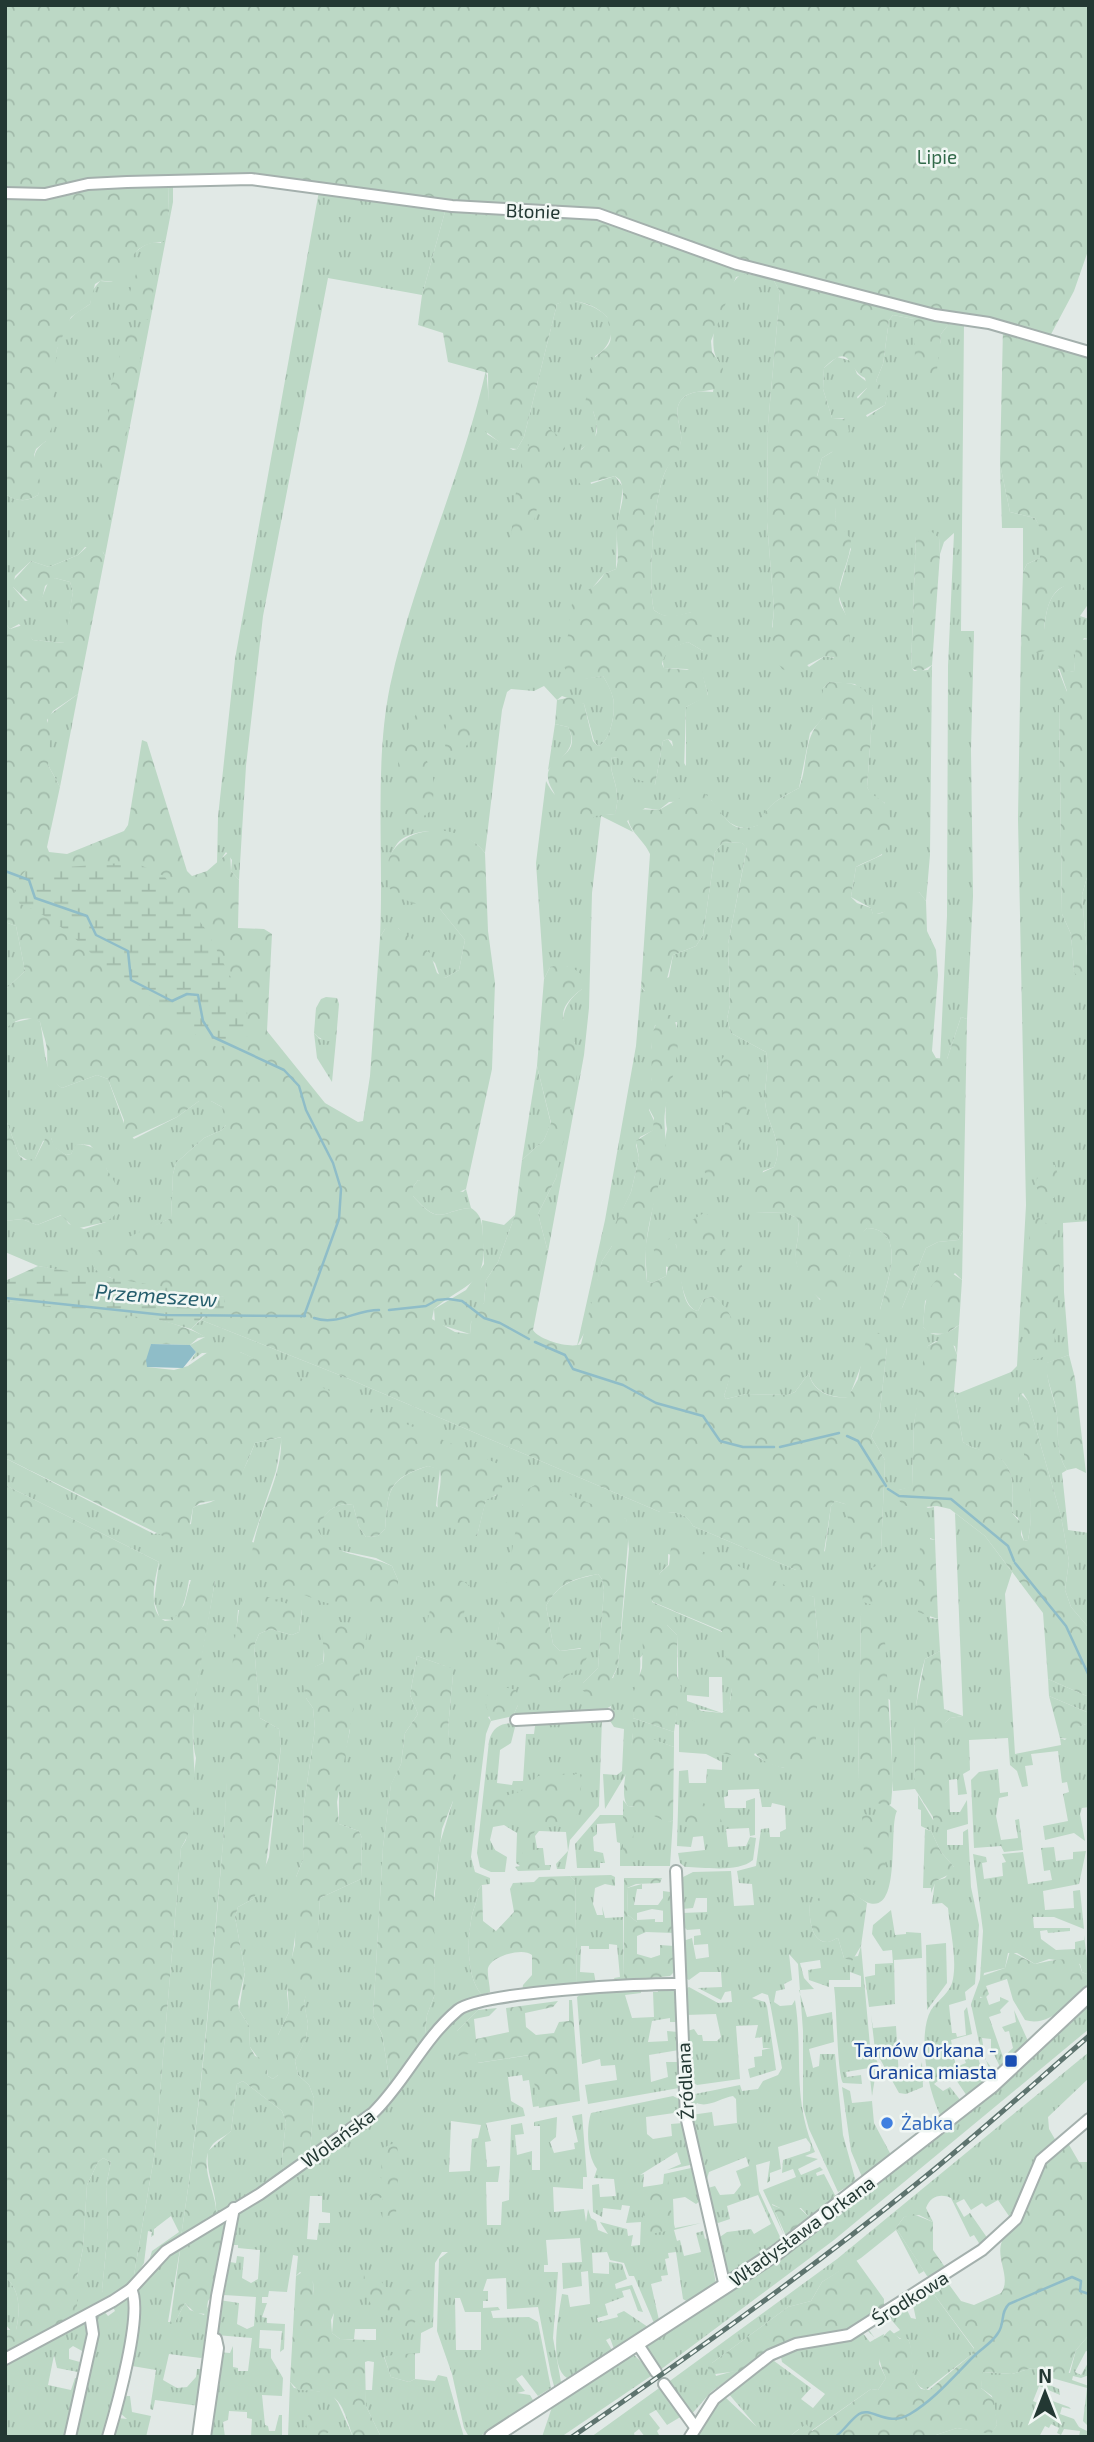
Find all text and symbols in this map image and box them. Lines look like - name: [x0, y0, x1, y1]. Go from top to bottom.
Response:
- park label: Lipie: [917, 145, 957, 168]
- street label: Błonie: [505, 198, 561, 223]
- water label: Przemeszew: [94, 1278, 218, 1311]
- place label: Tarnów Orkana - Granica miasta: [854, 2038, 997, 2083]
- street label: Źródlana: [671, 2042, 698, 2120]
- marker: Tarnów Orkana - Granica miasta: [1003, 2053, 1019, 2069]
- street label: Wolańska: [296, 2103, 379, 2172]
- place label: Żabka: [901, 2111, 953, 2134]
- marker: Żabka: [879, 2115, 895, 2131]
- street label: Władysława Orkana: [725, 2170, 879, 2291]
- street label: Środkowa: [867, 2265, 952, 2330]
- north arrow: [1010, 2358, 1080, 2428]
- text: N: [1038, 2364, 1052, 2387]

